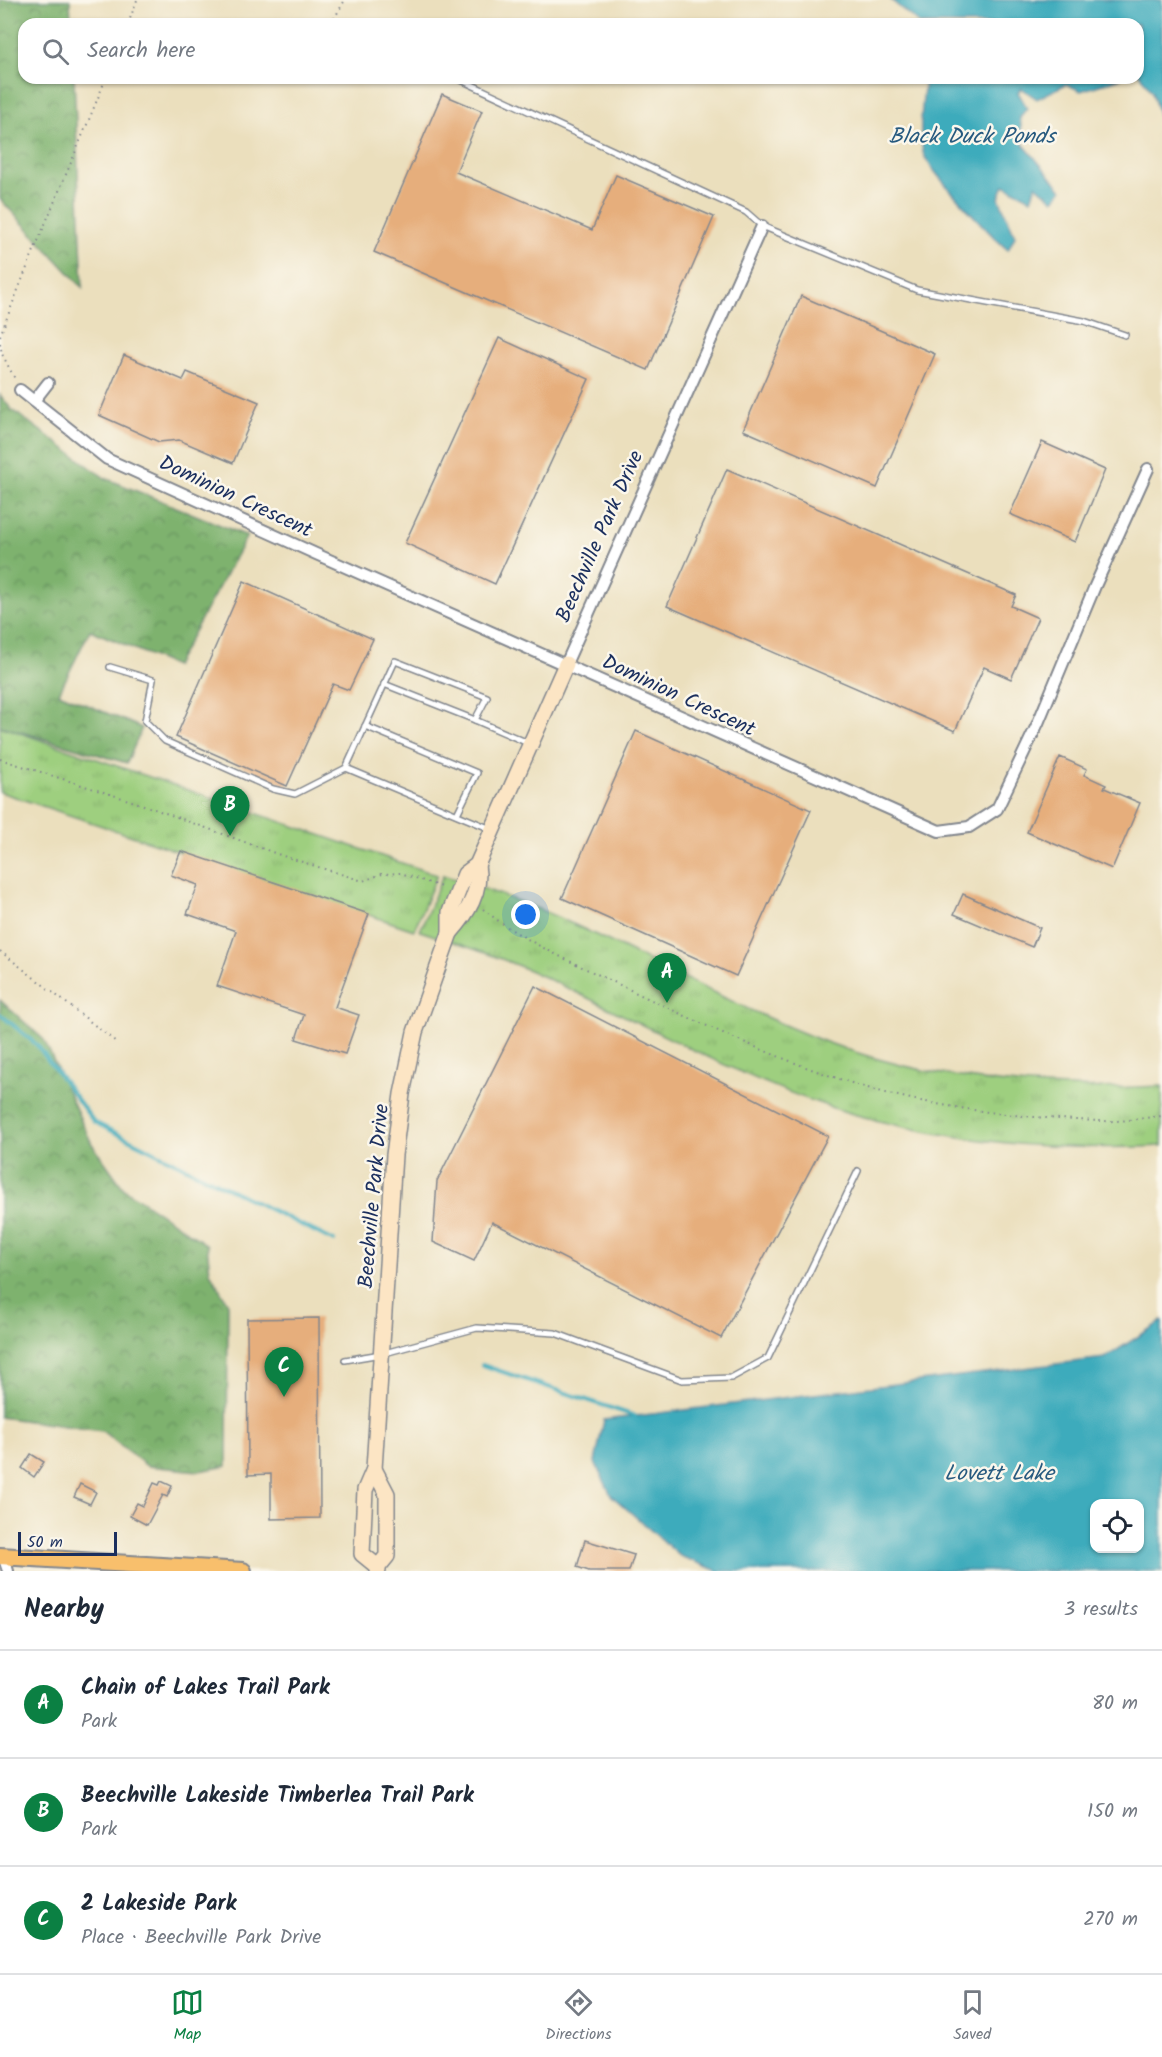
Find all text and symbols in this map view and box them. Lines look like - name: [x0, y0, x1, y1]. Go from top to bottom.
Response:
- search box: [18, 18, 1144, 84]
- text: Search here: [87, 34, 195, 69]
- icon: search: [39, 35, 72, 68]
- water label: Black Duck Ponds: [889, 120, 1058, 155]
- street label: Beechville Park Drive: [548, 445, 653, 628]
- street label: Dominion Crescent: [153, 447, 318, 548]
- street label: Dominion Crescent: [596, 646, 761, 747]
- pin: B: [210, 786, 250, 836]
- your location: [511, 900, 540, 929]
- pin: A: [648, 954, 686, 1003]
- street label: Beechville Park Drive: [350, 1102, 399, 1290]
- pin: C: [264, 1348, 304, 1397]
- water label: Lovett Lake: [944, 1457, 1056, 1492]
- map controls: [1090, 1499, 1144, 1553]
- button: locate: [1090, 1499, 1144, 1553]
- scale bar: [18, 1529, 117, 1556]
- text: 50 m: [27, 1530, 63, 1555]
- text: Nearby: [24, 1589, 104, 1631]
- text: 3 results: [1064, 1594, 1138, 1626]
- text: Chain of Lakes Trail Park: [81, 1671, 330, 1706]
- text: A: [37, 1688, 50, 1720]
- text: 80 m: [1092, 1688, 1138, 1720]
- text: Park: [81, 1706, 117, 1738]
- text: Beechville Lakeside Timberlea Trail Park: [81, 1779, 474, 1814]
- text: B: [37, 1796, 50, 1828]
- text: 150 m: [1087, 1796, 1138, 1828]
- text: Park: [81, 1814, 117, 1846]
- text: 2 Lakeside Park: [81, 1887, 236, 1922]
- text: C: [37, 1904, 50, 1936]
- text: 270 m: [1083, 1904, 1138, 1936]
- text: Place · Beechville Park Drive: [81, 1922, 321, 1954]
- tab: Map: [171, 1986, 204, 2047]
- tab: Directions: [545, 1986, 612, 2047]
- tab: Saved: [953, 1986, 991, 2047]

